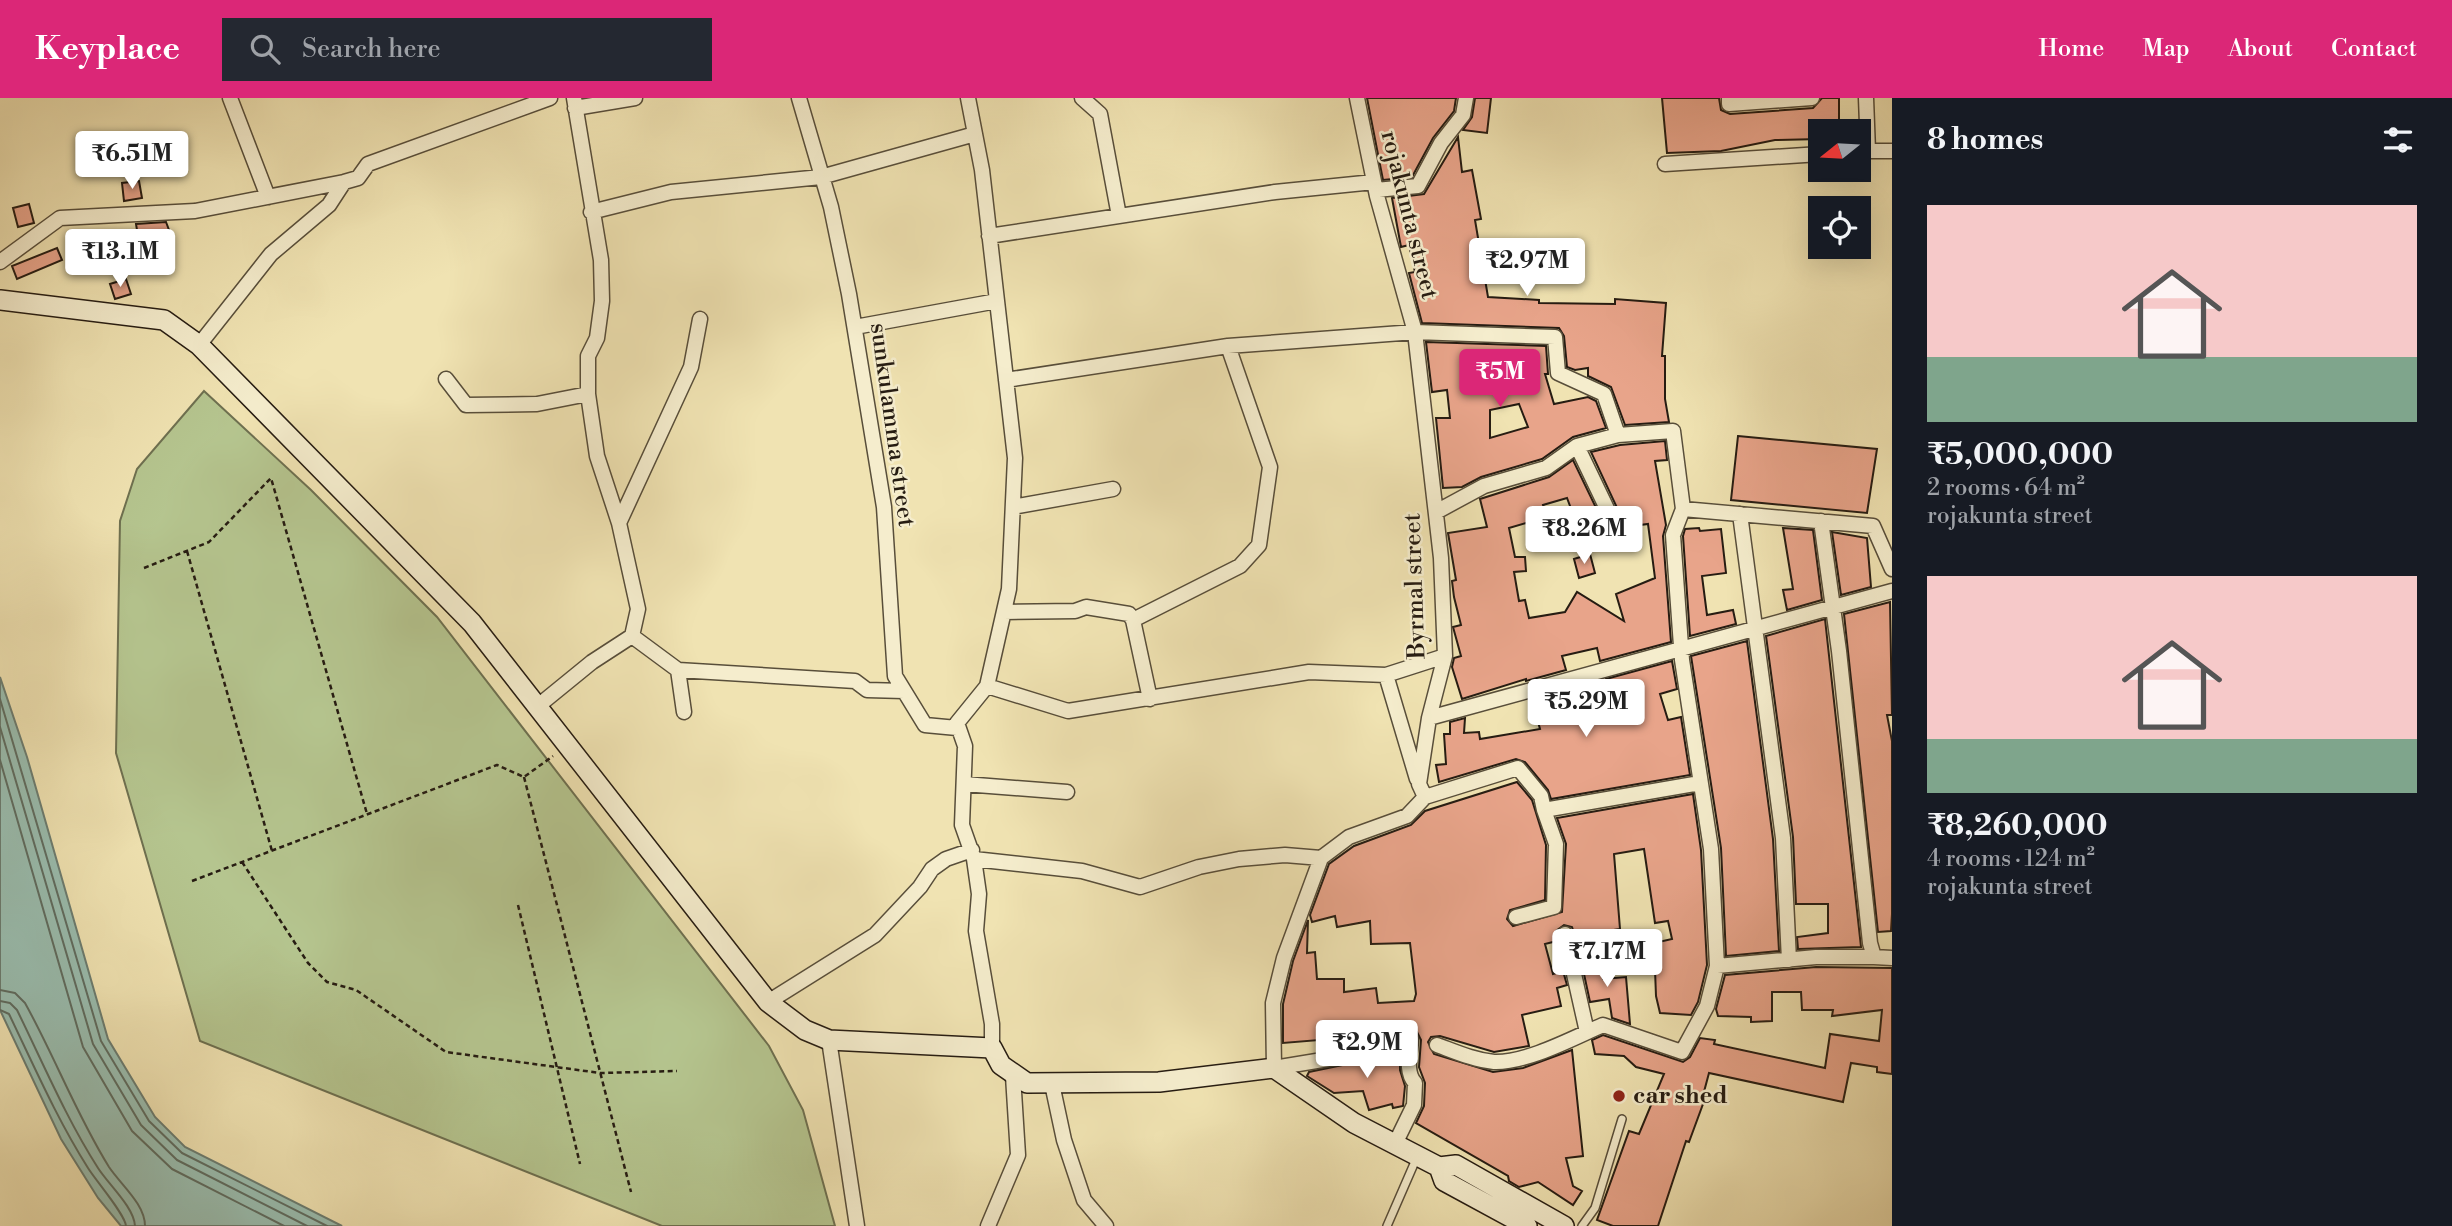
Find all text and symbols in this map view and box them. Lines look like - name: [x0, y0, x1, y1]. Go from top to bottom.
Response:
- search box: [222, 18, 712, 81]
- text: Keyplace: [35, 29, 180, 70]
- icon: search: [246, 30, 284, 68]
- text: Search here: [302, 33, 441, 65]
- text: Home: [2039, 34, 2104, 64]
- text: Map: [2142, 34, 2190, 64]
- text: About: [2228, 34, 2293, 64]
- text: Contact: [2331, 34, 2417, 64]
- north arrow: [1808, 119, 1871, 182]
- map controls: [1808, 119, 1871, 259]
- text: 8 homes: [1927, 121, 2043, 159]
- icon: filters: [2379, 121, 2417, 159]
- street label: rojakunta street: [1374, 127, 1445, 303]
- pin: ₹6.51M: [75, 132, 189, 191]
- text: ₹6.51M: [91, 140, 173, 168]
- button: locate: [1808, 196, 1871, 259]
- pin: ₹13.1M: [63, 230, 177, 289]
- text: ₹13.1M: [81, 238, 159, 266]
- pin: ₹2.97M: [1470, 238, 1584, 298]
- text: ₹2.97M: [1485, 247, 1569, 275]
- icon: home: [2109, 251, 2235, 377]
- street label: sunkulamma street: [863, 321, 921, 530]
- pin: ₹5M: [1466, 350, 1534, 409]
- text: ₹5M: [1475, 358, 1525, 386]
- text: ₹5,000,000: [1927, 436, 2113, 474]
- text: 2 rooms · 64 m²: [1927, 474, 2085, 502]
- text: rojakunta street: [1927, 502, 2093, 530]
- pin: ₹8.26M: [1527, 506, 1641, 566]
- street label: Byrmal street: [1397, 512, 1433, 661]
- text: ₹8.26M: [1541, 515, 1627, 543]
- icon: home: [2109, 622, 2235, 748]
- pin: ₹5.29M: [1529, 680, 1643, 739]
- text: ₹5.29M: [1544, 688, 1628, 716]
- text: ₹8,260,000: [1927, 807, 2108, 845]
- text: 4 rooms · 124 m²: [1927, 845, 2095, 873]
- text: rojakunta street: [1927, 873, 2093, 901]
- pin: ₹7.17M: [1550, 930, 1664, 989]
- text: ₹7.17M: [1568, 938, 1646, 966]
- pin: ₹2.9M: [1318, 1020, 1416, 1080]
- text: ₹2.9M: [1332, 1029, 1402, 1057]
- place label: car shed: [1633, 1081, 1728, 1111]
- marker: car shed: [1611, 1088, 1627, 1104]

